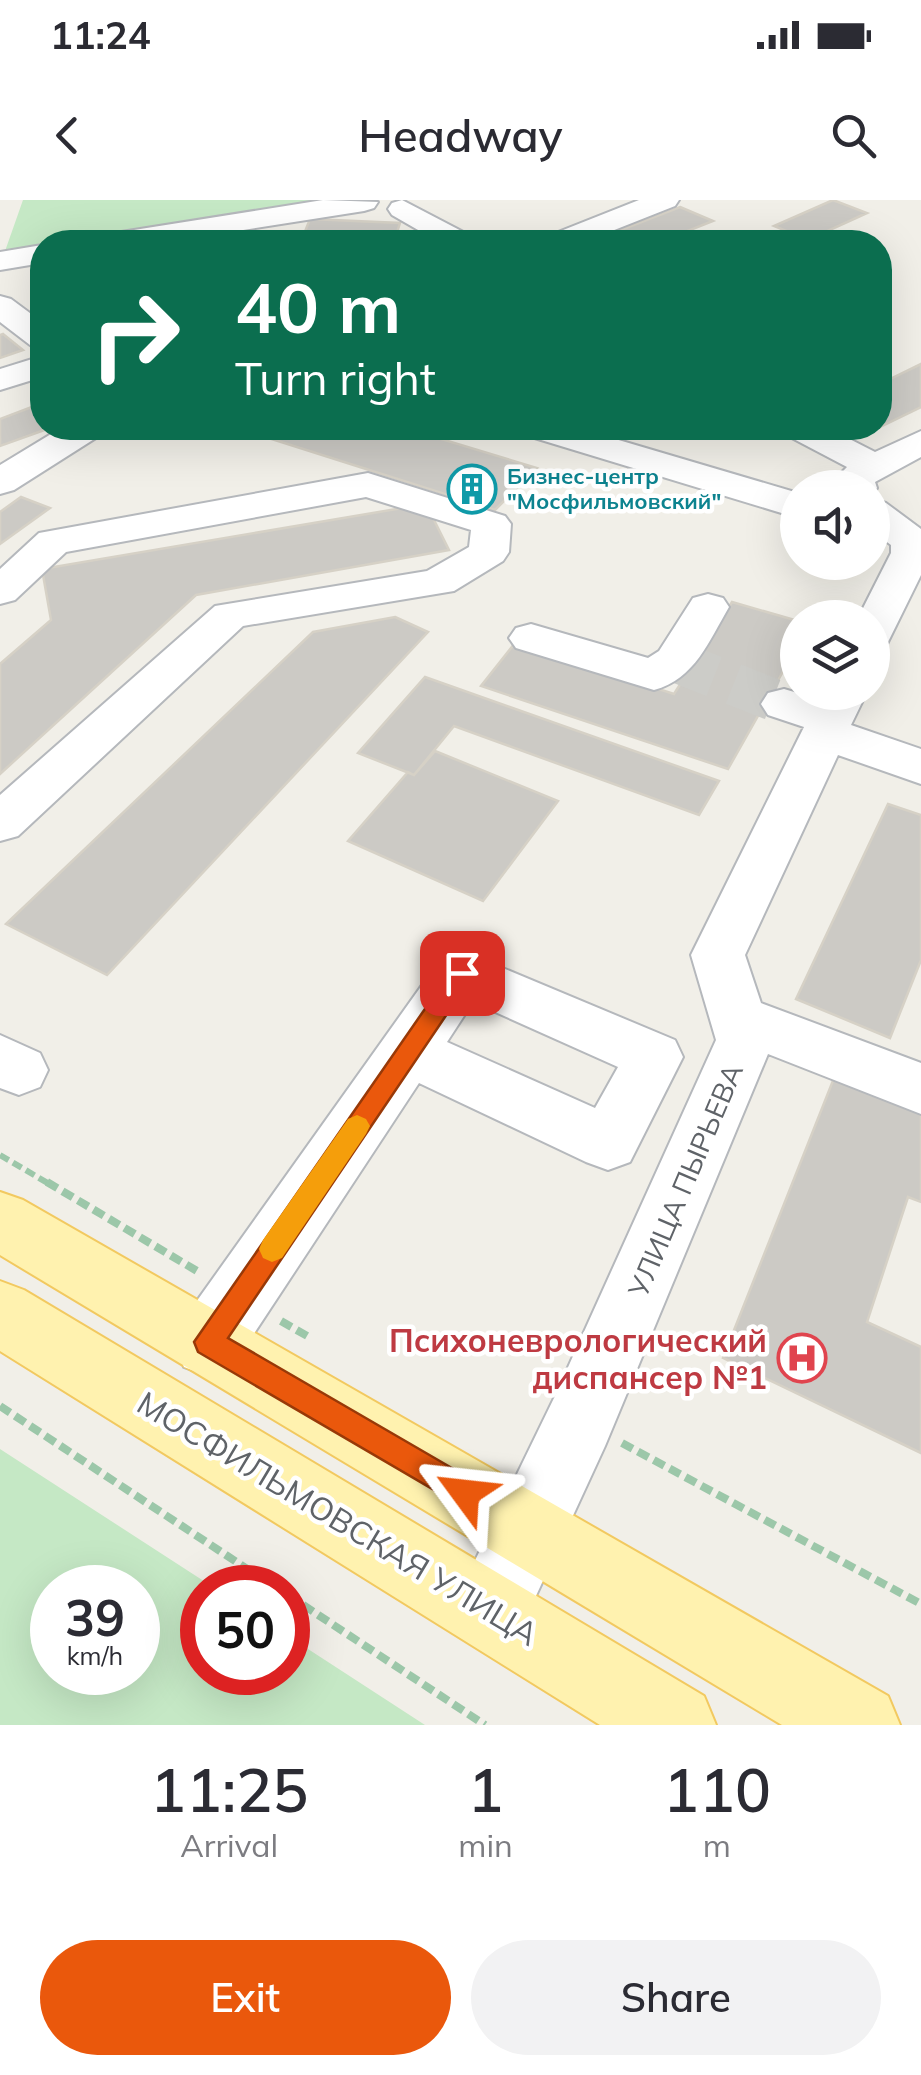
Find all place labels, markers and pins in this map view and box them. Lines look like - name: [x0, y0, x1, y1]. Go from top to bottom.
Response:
- place label: Бизнес-центр "Мосфильмовский": [507, 462, 721, 515]
- building icon: Бизнес-центр "Мосфильмовский": [446, 463, 498, 515]
- pin: [420, 931, 505, 1016]
- place label: Психоневрологический диспансер №1: [389, 1320, 767, 1397]
- hospital icon: Психоневрологический диспансер №1: [776, 1332, 828, 1384]

